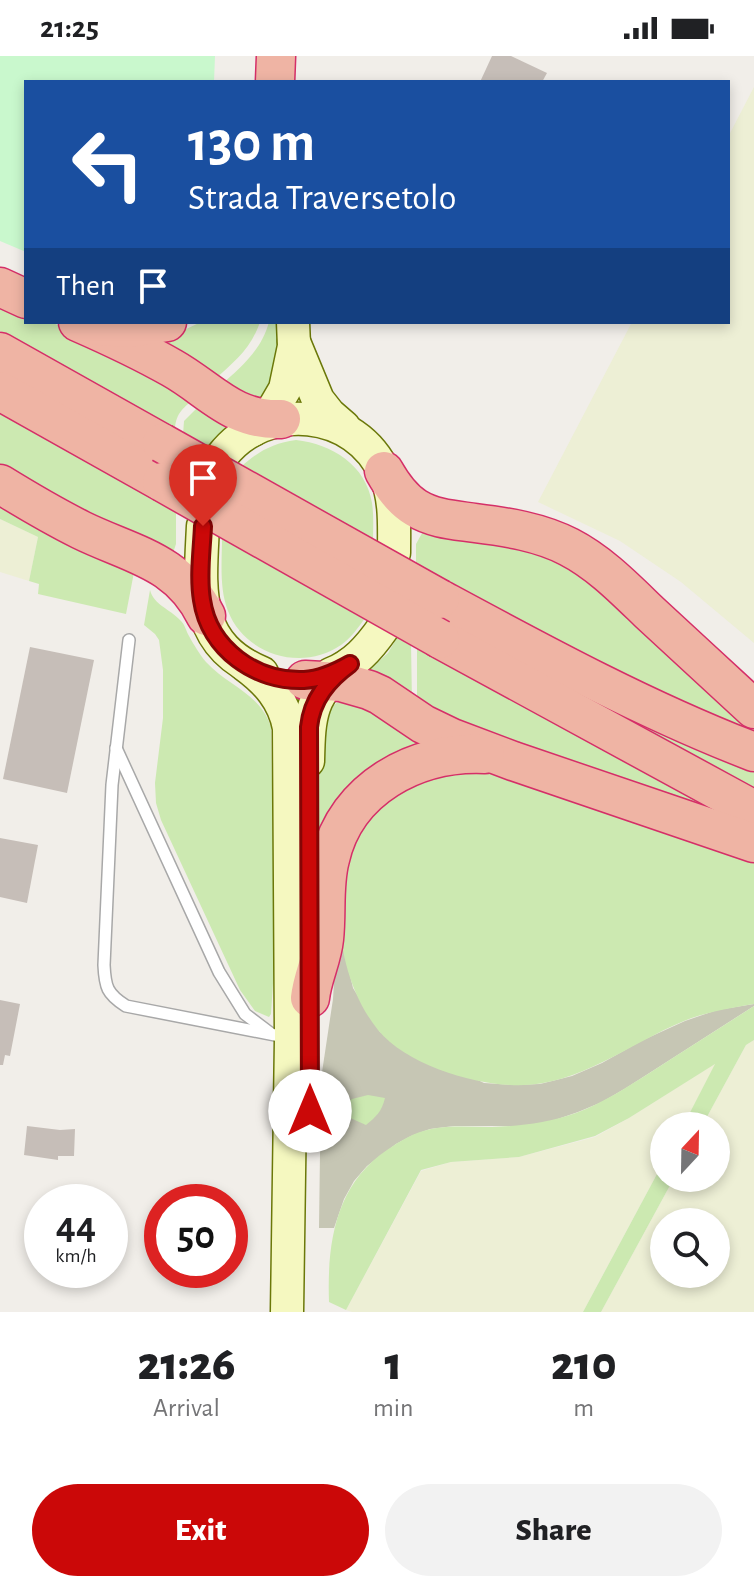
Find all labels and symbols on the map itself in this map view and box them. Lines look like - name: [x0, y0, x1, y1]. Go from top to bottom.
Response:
- pin: [169, 444, 237, 526]
- position arrow: [268, 1069, 352, 1153]
- north arrow: [650, 1112, 730, 1192]
- speed limit sign: 50: [144, 1184, 248, 1288]

